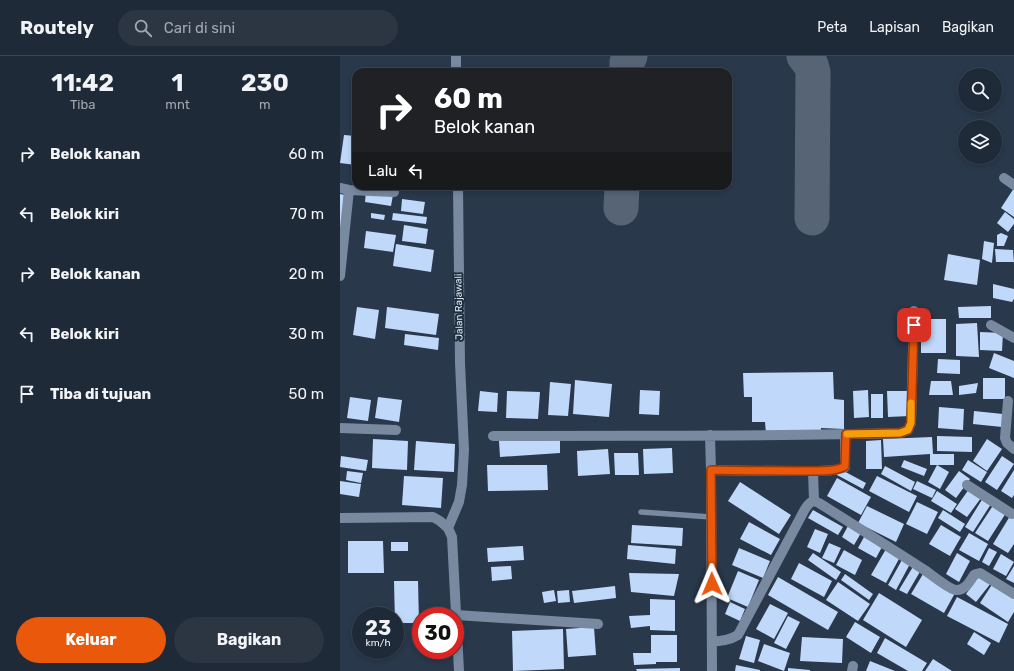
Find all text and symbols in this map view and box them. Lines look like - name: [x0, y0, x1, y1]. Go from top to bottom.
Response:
- search box: [118, 10, 398, 46]
- text: Routely: [20, 16, 94, 39]
- icon: search: [132, 17, 154, 39]
- text: Cari di sini: [164, 19, 235, 37]
- text: Peta: [817, 19, 847, 36]
- text: Lapisan: [869, 19, 920, 36]
- text: Bagikan: [942, 19, 994, 36]
- map controls: [958, 68, 1002, 164]
- button: search: [958, 68, 1002, 112]
- text: 11:42: [51, 69, 114, 97]
- text: 1: [172, 69, 184, 97]
- text: 230: [241, 69, 289, 97]
- text: 60 m: [434, 82, 503, 115]
- icon: right: [368, 84, 420, 136]
- text: Tiba: [70, 97, 95, 112]
- text: mnt: [165, 97, 190, 112]
- text: m: [259, 97, 271, 112]
- text: Belok kanan: [434, 116, 535, 138]
- button: layers: [958, 120, 1002, 164]
- icon: right: [16, 143, 38, 165]
- text: Belok kanan: [50, 145, 140, 163]
- text: 60 m: [288, 145, 324, 163]
- icon: left: [405, 160, 427, 182]
- text: Lalu: [368, 162, 397, 180]
- icon: left: [16, 203, 38, 225]
- text: Belok kiri: [50, 205, 119, 223]
- text: 70 m: [290, 205, 324, 223]
- icon: right: [16, 263, 38, 285]
- text: Belok kanan: [50, 265, 140, 283]
- text: 20 m: [289, 265, 324, 283]
- street label: Jalan Rajawali: [452, 274, 466, 340]
- pin: [897, 308, 931, 342]
- icon: arrive: [903, 314, 925, 336]
- icon: left: [16, 323, 38, 345]
- text: Belok kiri: [50, 325, 119, 343]
- text: 30 m: [288, 325, 324, 343]
- icon: arrive: [16, 383, 38, 405]
- text: Tiba di tujuan: [50, 385, 151, 403]
- text: 50 m: [289, 385, 324, 403]
- position arrow: [691, 563, 733, 605]
- speed limit sign: 30: [412, 607, 464, 659]
- text: 23: [365, 616, 391, 640]
- button: Keluar: [16, 617, 166, 663]
- button: Bagikan: [174, 617, 324, 663]
- text: km/h: [366, 637, 390, 649]

